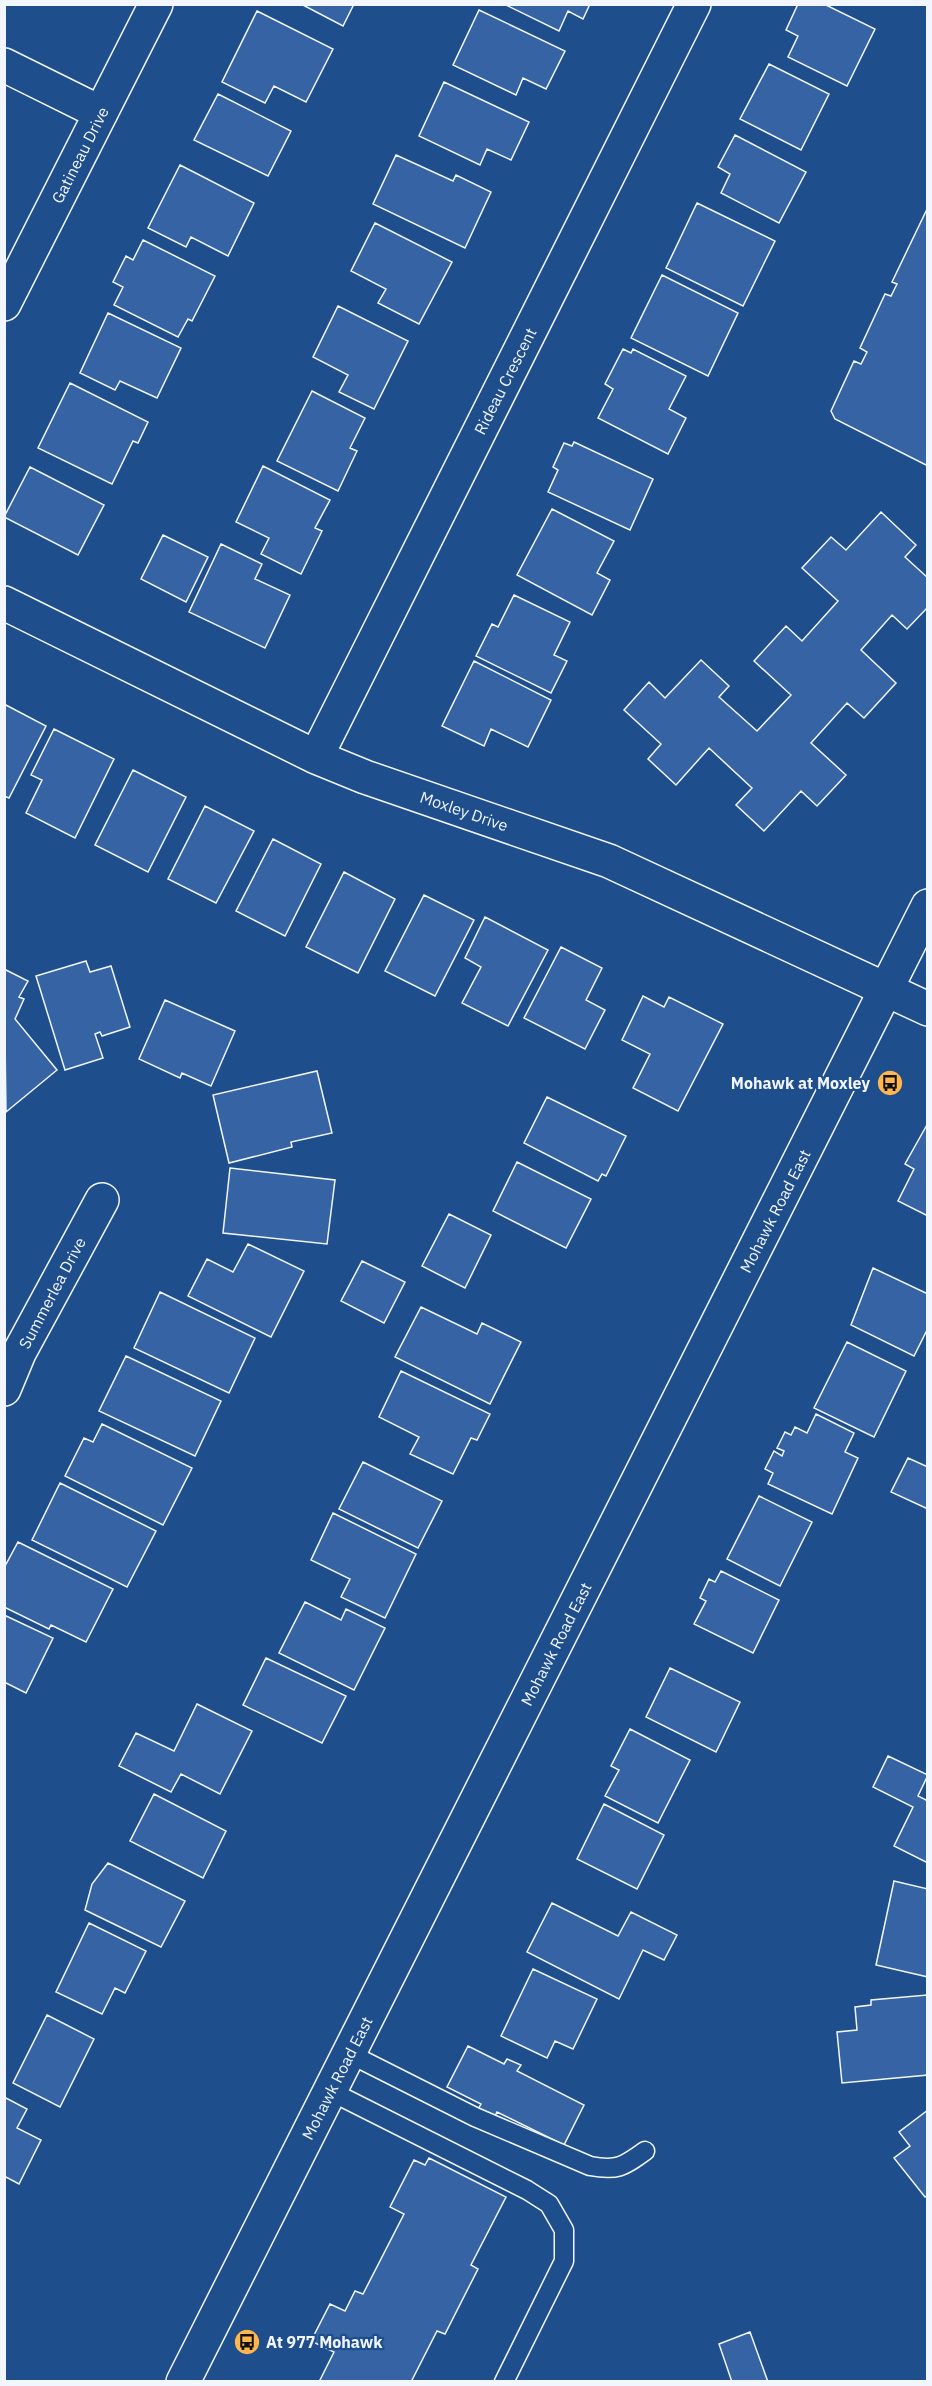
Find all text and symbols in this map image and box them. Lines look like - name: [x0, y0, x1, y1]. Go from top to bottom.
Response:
- street label: Gatineau Drive: [47, 103, 113, 207]
- street label: Rideau Crescent: [469, 324, 541, 438]
- street label: Moxley Drive: [417, 787, 511, 835]
- bus stop icon: Mohawk at Moxley: [875, 1068, 905, 1098]
- place label: Mohawk at Moxley: [731, 1073, 870, 1093]
- street label: Mohawk Road East: [735, 1146, 815, 1276]
- street label: Summerlea Drive: [14, 1234, 90, 1352]
- street label: Mohawk Road East: [516, 1579, 596, 1709]
- street label: Mohawk Road East: [297, 2013, 377, 2143]
- bus stop icon: At 977 Mohawk: [232, 2327, 262, 2357]
- place label: At 977 Mohawk: [266, 2332, 383, 2352]

